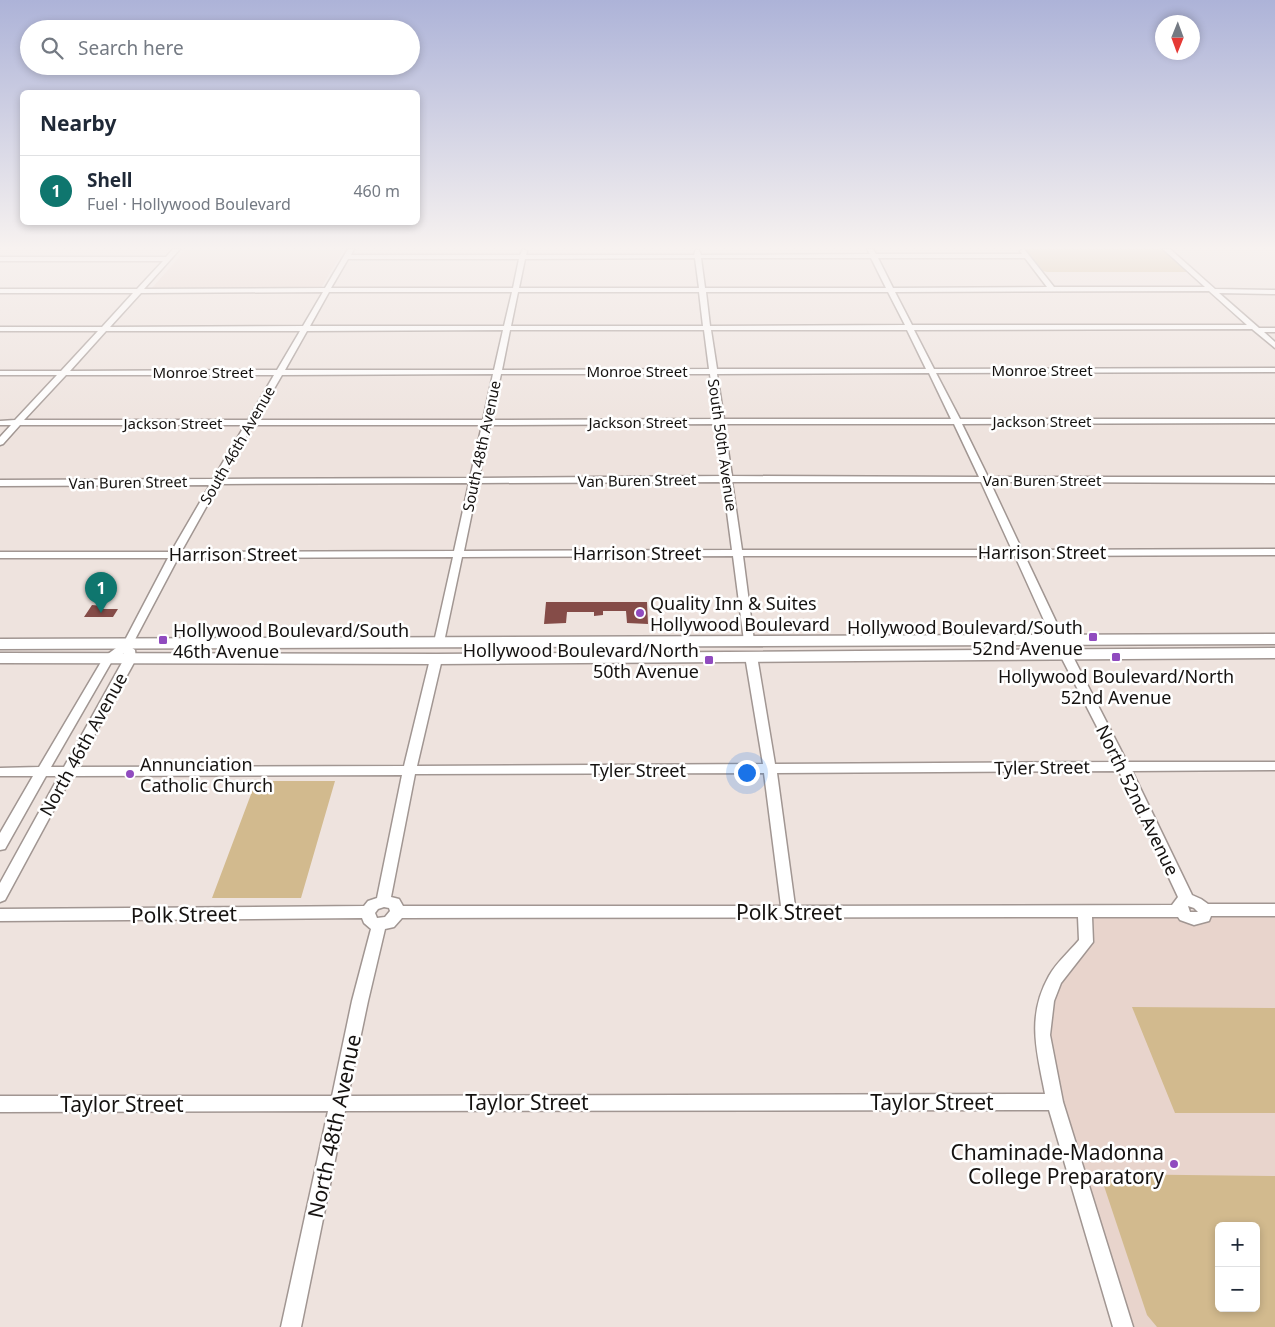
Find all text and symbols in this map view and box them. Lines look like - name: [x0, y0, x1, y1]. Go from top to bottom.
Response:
- north arrow: [1155, 15, 1200, 60]
- search box: [20, 20, 420, 75]
- icon: search: [38, 34, 66, 62]
- text: Search here: [78, 35, 184, 61]
- text: Nearby: [40, 109, 116, 137]
- text: Shell: [87, 167, 133, 193]
- text: 1: [51, 180, 61, 202]
- text: 460 m: [353, 180, 400, 202]
- text: Fuel · Hollywood Boulevard: [87, 193, 291, 215]
- street label: Monroe Street: [991, 360, 1093, 380]
- street label: Monroe Street: [586, 361, 688, 381]
- street label: Monroe Street: [152, 362, 254, 382]
- street label: South 50th Avenue: [704, 377, 742, 513]
- street label: South 48th Avenue: [457, 379, 505, 513]
- street label: South 46th Avenue: [195, 382, 279, 508]
- street label: Jackson Street: [990, 411, 1092, 431]
- street label: Jackson Street: [586, 412, 688, 432]
- street label: Jackson Street: [121, 413, 223, 433]
- street label: Van Buren Street: [577, 469, 697, 491]
- street label: Van Buren Street: [983, 470, 1102, 490]
- street label: Van Buren Street: [68, 471, 188, 493]
- street label: Harrison Street: [978, 540, 1107, 564]
- street label: Harrison Street: [573, 541, 702, 565]
- street label: Harrison Street: [169, 542, 298, 566]
- pin: 1: [85, 572, 117, 613]
- place label: Quality Inn & Suites Hollywood Boulevard: [650, 591, 830, 636]
- marker: Quality Inn & Suites Hollywood Boulevard: [634, 607, 646, 619]
- place label: Hollywood Boulevard/South 52nd Avenue: [847, 615, 1083, 660]
- place label: Hollywood Boulevard/South 46th Avenue: [173, 618, 409, 663]
- marker: Hollywood Boulevard/South 52nd Avenue: [1087, 631, 1099, 643]
- marker: Hollywood Boulevard/South 46th Avenue: [157, 634, 169, 646]
- place label: Hollywood Boulevard/North 50th Avenue: [463, 638, 699, 683]
- marker: Hollywood Boulevard/North 52nd Avenue: [1110, 651, 1122, 663]
- marker: Hollywood Boulevard/North 50th Avenue: [703, 654, 715, 666]
- place label: Hollywood Boulevard/North 52nd Avenue: [998, 664, 1234, 709]
- street label: North 46th Avenue: [34, 668, 132, 820]
- street label: North 52nd Avenue: [1091, 721, 1185, 879]
- place label: Annunciation Catholic Church: [140, 752, 273, 797]
- street label: Tyler Street: [994, 754, 1091, 780]
- street label: Tyler Street: [590, 758, 686, 782]
- your location: [734, 760, 760, 786]
- marker: Annunciation Catholic Church: [124, 768, 136, 780]
- street label: Polk Street: [736, 898, 842, 926]
- street label: Polk Street: [131, 899, 238, 929]
- street label: North 48th Avenue: [301, 1032, 367, 1220]
- street label: Taylor Street: [465, 1088, 589, 1116]
- street label: Taylor Street: [870, 1088, 994, 1116]
- street label: Taylor Street: [60, 1090, 184, 1118]
- place label: Chaminade-Madonna College Preparatory: [950, 1138, 1164, 1190]
- marker: Chaminade-Madonna College Preparatory: [1168, 1158, 1180, 1170]
- map controls: [1215, 1222, 1260, 1312]
- button: +: [1215, 1222, 1260, 1267]
- button: −: [1215, 1267, 1260, 1312]

